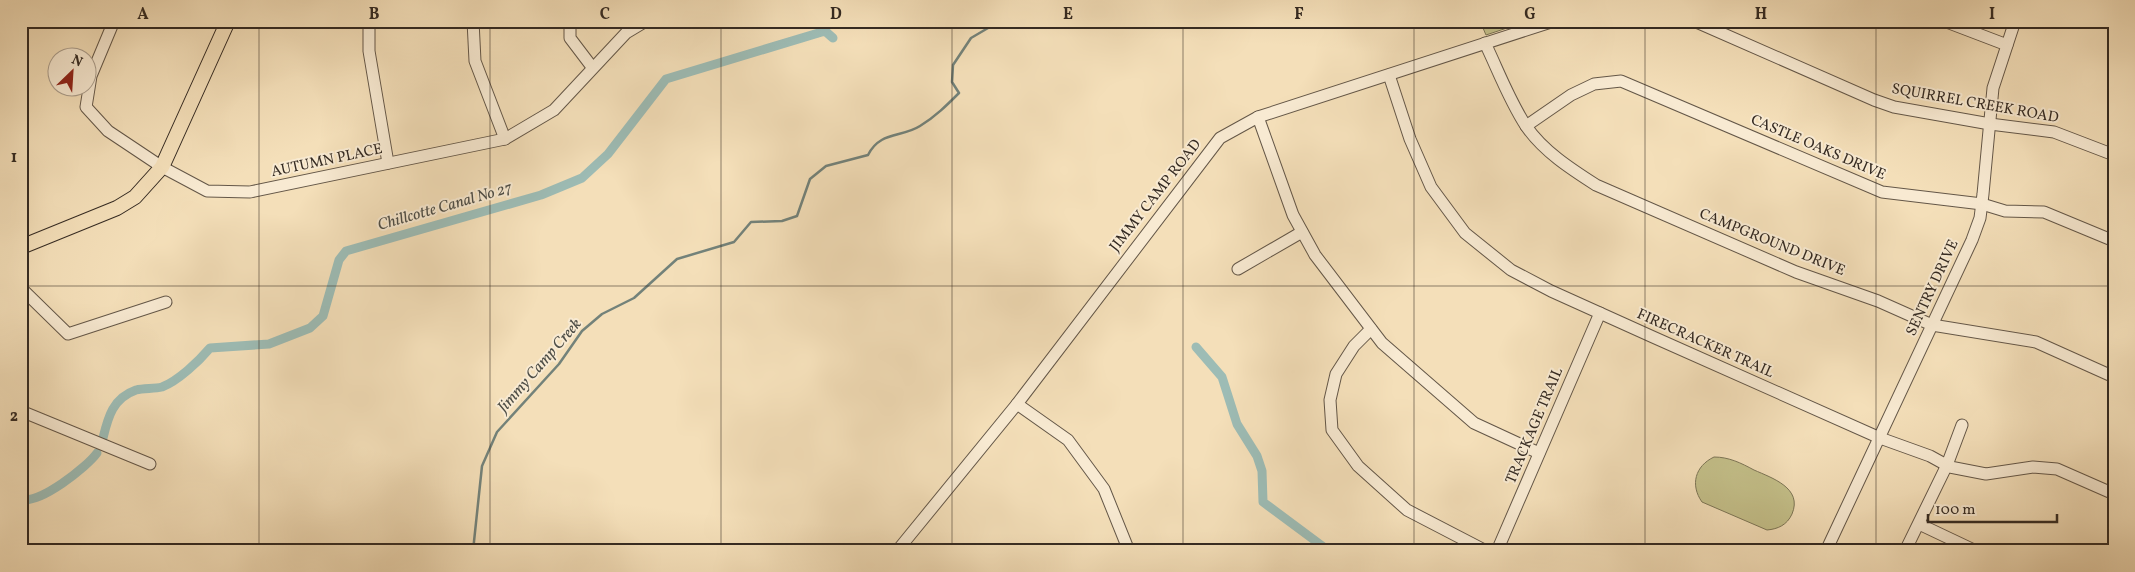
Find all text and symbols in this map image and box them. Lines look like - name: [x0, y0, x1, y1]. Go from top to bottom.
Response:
- text: A: [137, 4, 149, 26]
- text: B: [369, 4, 380, 26]
- text: C: [600, 4, 610, 26]
- text: D: [830, 4, 842, 26]
- text: E: [1063, 4, 1073, 26]
- text: F: [1294, 4, 1304, 26]
- text: G: [1524, 4, 1536, 26]
- text: H: [1755, 4, 1767, 26]
- text: I: [1989, 4, 1995, 26]
- north arrow: [48, 48, 98, 98]
- text: N: [68, 51, 85, 72]
- street label: SQUIRREL CREEK ROAD: [1890, 79, 2060, 129]
- street label: CASTLE OAKS DRIVE: [1747, 110, 1889, 186]
- street label: JIMMY CAMP ROAD: [1105, 135, 1207, 257]
- street label: AUTUMN PLACE: [269, 139, 385, 183]
- text: 1: [11, 147, 17, 169]
- water label: Chillcotte Canal No 27: [375, 177, 515, 237]
- street label: CAMPGROUND DRIVE: [1696, 204, 1848, 282]
- street label: SENTRY DRIVE: [1901, 236, 1965, 340]
- street label: FIRECRACKER TRAIL: [1633, 304, 1777, 384]
- water label: Jimmy Camp Creek: [491, 314, 588, 419]
- street label: TRACKAGE TRAIL: [1501, 364, 1569, 487]
- text: 2: [10, 406, 18, 428]
- scale bar: [1928, 492, 2056, 524]
- text: 100 m: [1935, 500, 1975, 521]

